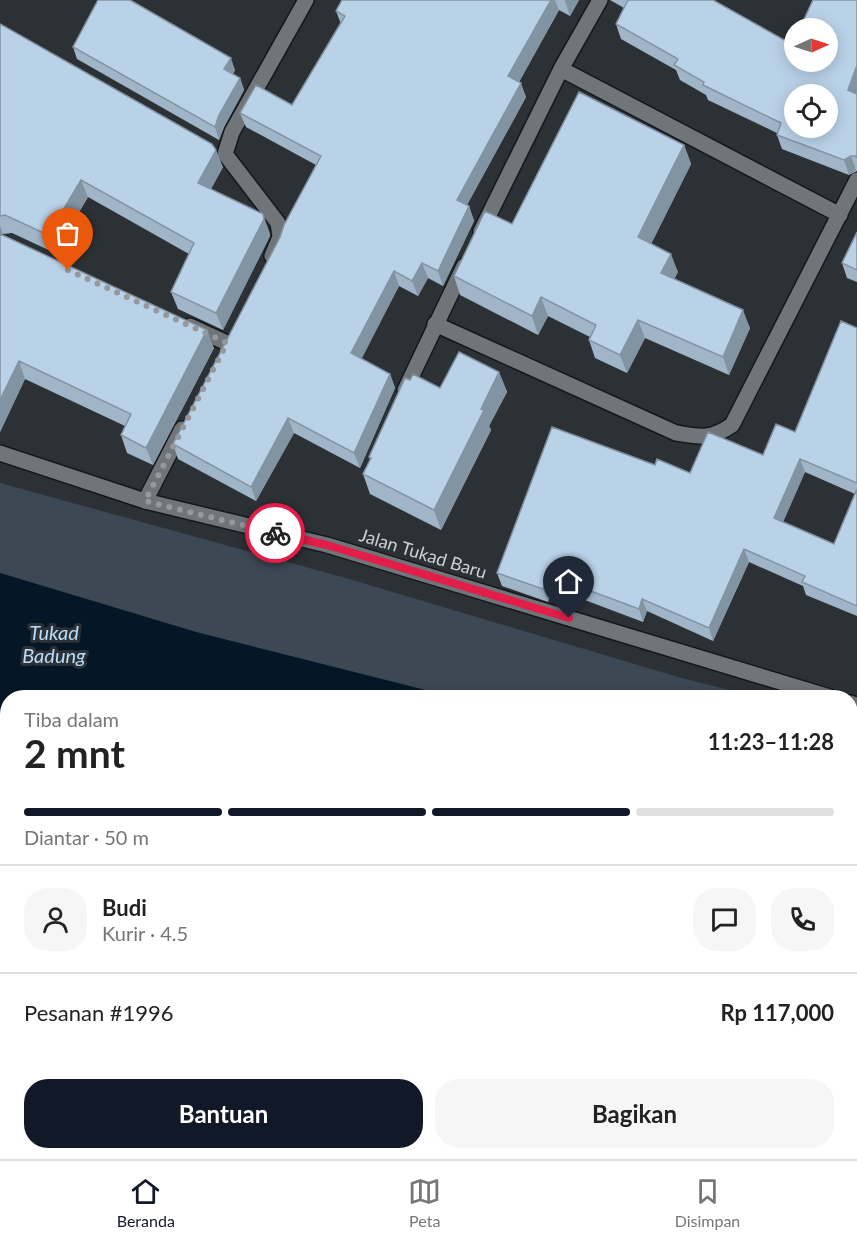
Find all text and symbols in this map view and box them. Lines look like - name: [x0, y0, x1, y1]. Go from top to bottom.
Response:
- north arrow: [784, 18, 838, 72]
- map controls: [784, 18, 838, 138]
- button: locate: [784, 84, 838, 138]
- pin: [42, 208, 93, 270]
- icon: bag: [51, 217, 84, 250]
- courier: [245, 503, 305, 563]
- icon: bike: [259, 517, 292, 550]
- street label: Jalan Tukad Baru: [357, 523, 490, 583]
- pin: [543, 556, 594, 618]
- icon: home: [552, 565, 585, 598]
- water label: Tukad Badung: [22, 620, 86, 667]
- text: Tiba dalam: [24, 707, 119, 731]
- text: 11:23–11:28: [708, 728, 834, 755]
- text: 2 mnt: [24, 730, 125, 776]
- text: Diantar · 50 m: [24, 825, 149, 849]
- button: person: [24, 888, 87, 951]
- button: chat: [693, 888, 756, 951]
- button: phone: [771, 888, 834, 951]
- text: Budi: [102, 894, 147, 921]
- text: Kurir · 4.5: [102, 921, 188, 945]
- text: Pesanan #1996: [24, 999, 174, 1026]
- text: Rp 117,000: [720, 999, 834, 1026]
- button: Bantuan: [24, 1079, 423, 1148]
- button: Bagikan: [435, 1079, 834, 1148]
- tab: Beranda: [117, 1175, 175, 1230]
- tab: Peta: [408, 1175, 441, 1230]
- tab: Disimpan: [675, 1175, 740, 1230]

